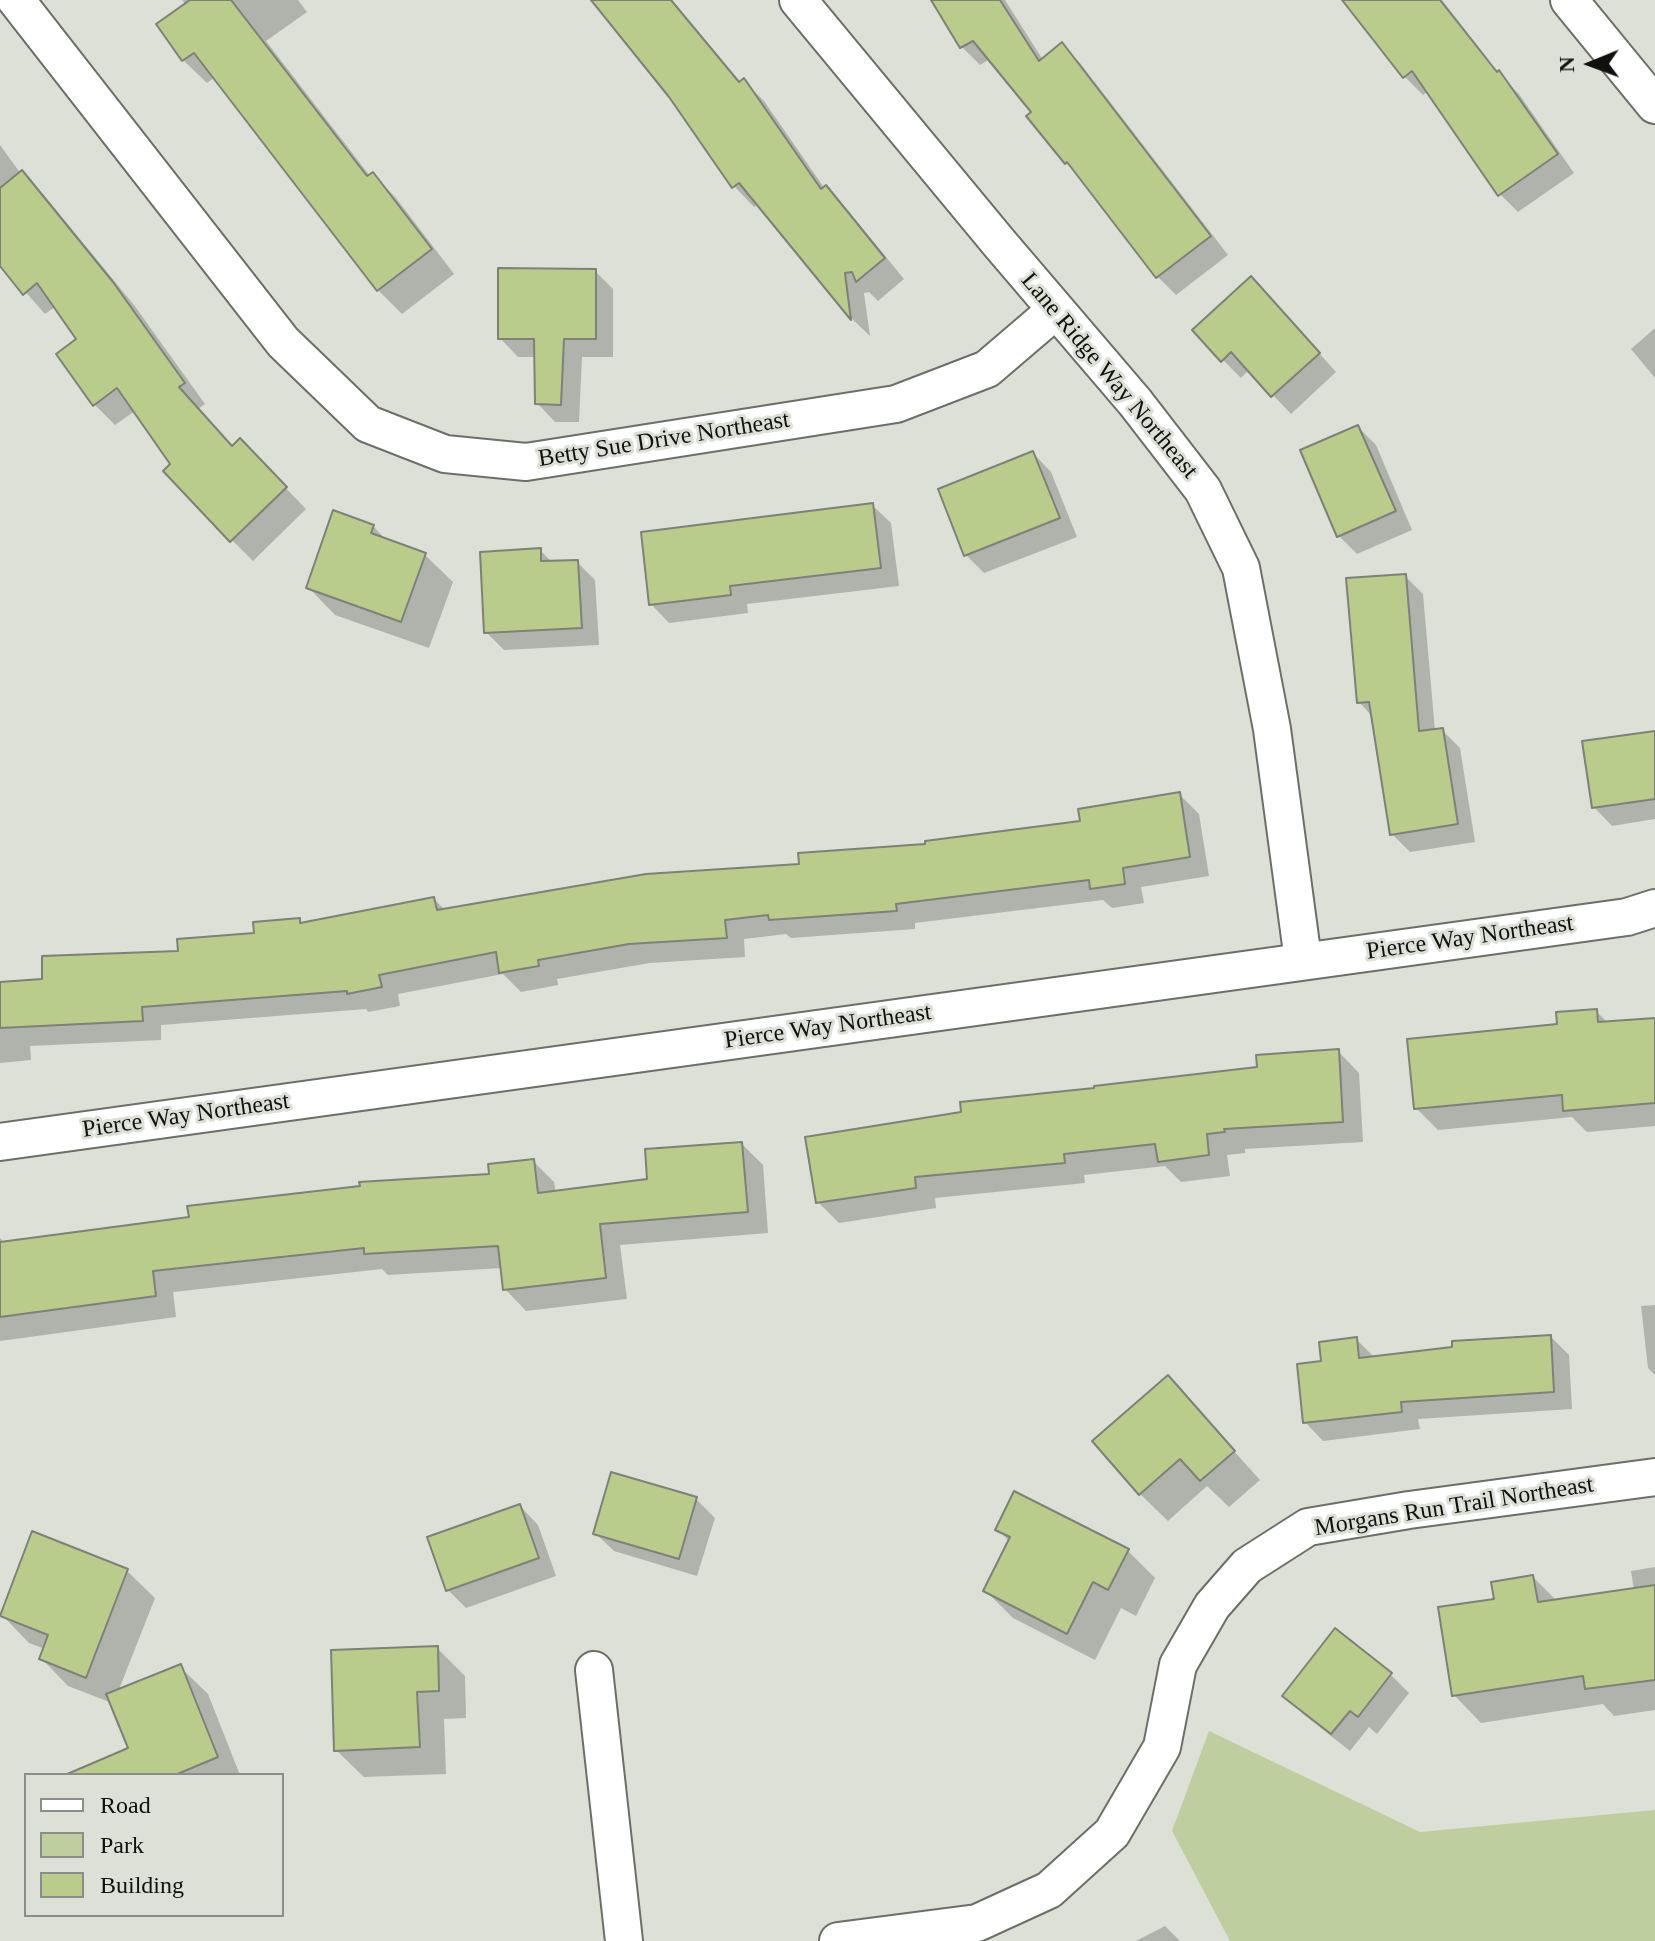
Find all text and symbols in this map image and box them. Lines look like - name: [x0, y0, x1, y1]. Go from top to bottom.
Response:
- north arrow: [1551, 24, 1631, 104]
- text: N: [1554, 56, 1579, 73]
- street label: Lane Ridge Way Northeast: [1014, 267, 1204, 485]
- street label: Betty Sue Drive Northeast: [536, 406, 792, 474]
- street label: Pierce Way Northeast: [1365, 909, 1575, 967]
- street label: Pierce Way Northeast: [723, 998, 933, 1056]
- street label: Pierce Way Northeast: [81, 1087, 291, 1145]
- street label: Morgans Run Trail Northeast: [1312, 1471, 1596, 1543]
- legend: [24, 1773, 284, 1917]
- text: Road: [100, 1792, 151, 1818]
- text: Park: [100, 1832, 144, 1858]
- text: Building: [100, 1872, 184, 1898]

